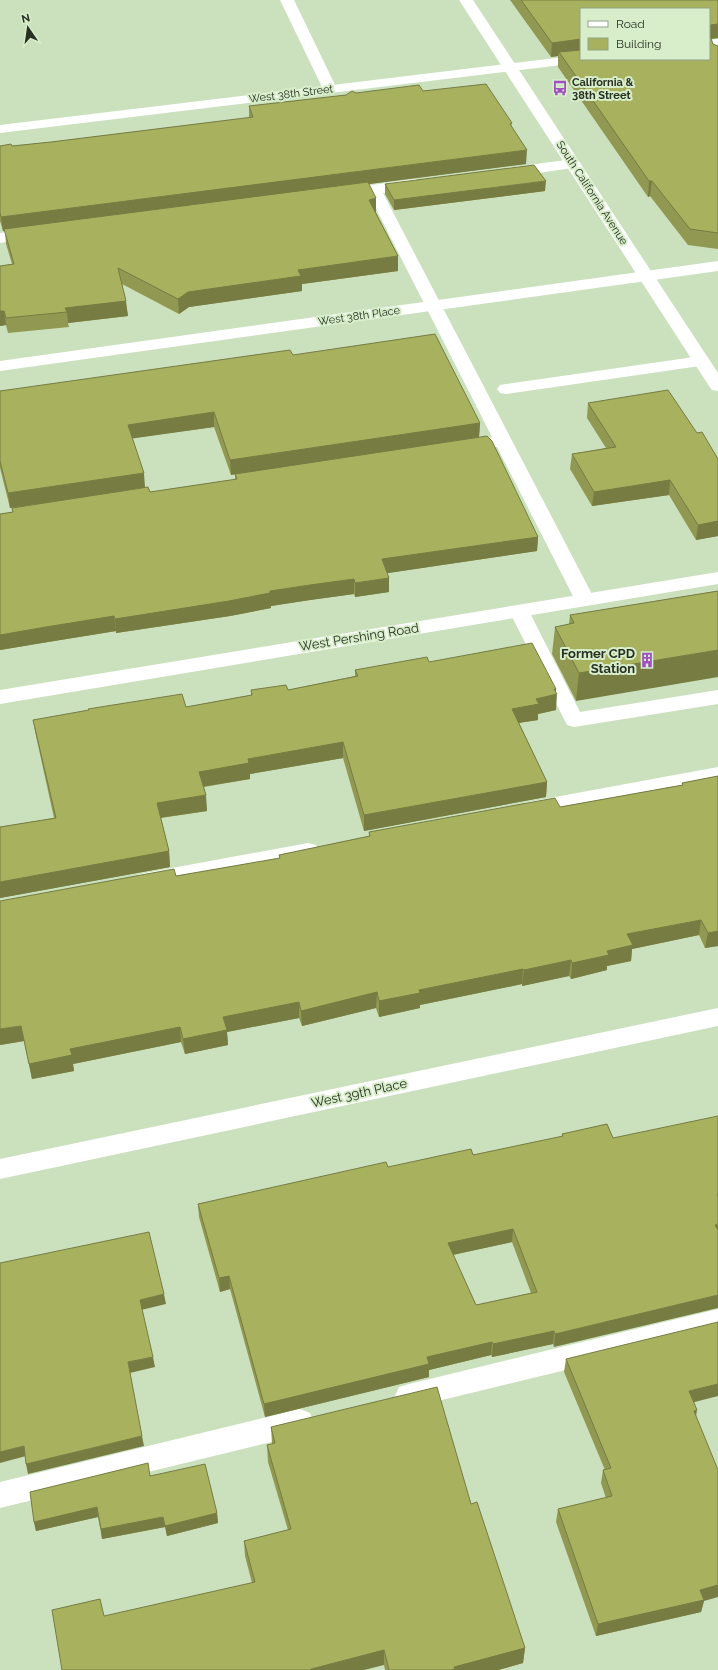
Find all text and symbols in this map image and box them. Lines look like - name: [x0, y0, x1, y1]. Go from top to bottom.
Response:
- north arrow: [8, 8, 48, 48]
- legend: [580, 8, 710, 60]
- text: N: [20, 11, 31, 26]
- text: Road: [616, 17, 645, 31]
- text: Building: [616, 37, 662, 51]
- place label: California & 38th Street: [572, 76, 633, 102]
- bus stop icon: California & 38th Street: [551, 79, 569, 97]
- street label: West 38th Street: [248, 82, 334, 106]
- street label: South California Avenue: [554, 139, 631, 248]
- street label: West 38th Place: [317, 304, 401, 328]
- street label: West Pershing Road: [298, 620, 420, 654]
- place label: Former CPD Station: [561, 646, 635, 676]
- building icon: Former CPD Station: [638, 651, 656, 669]
- street label: West 39th Place: [310, 1075, 409, 1110]

